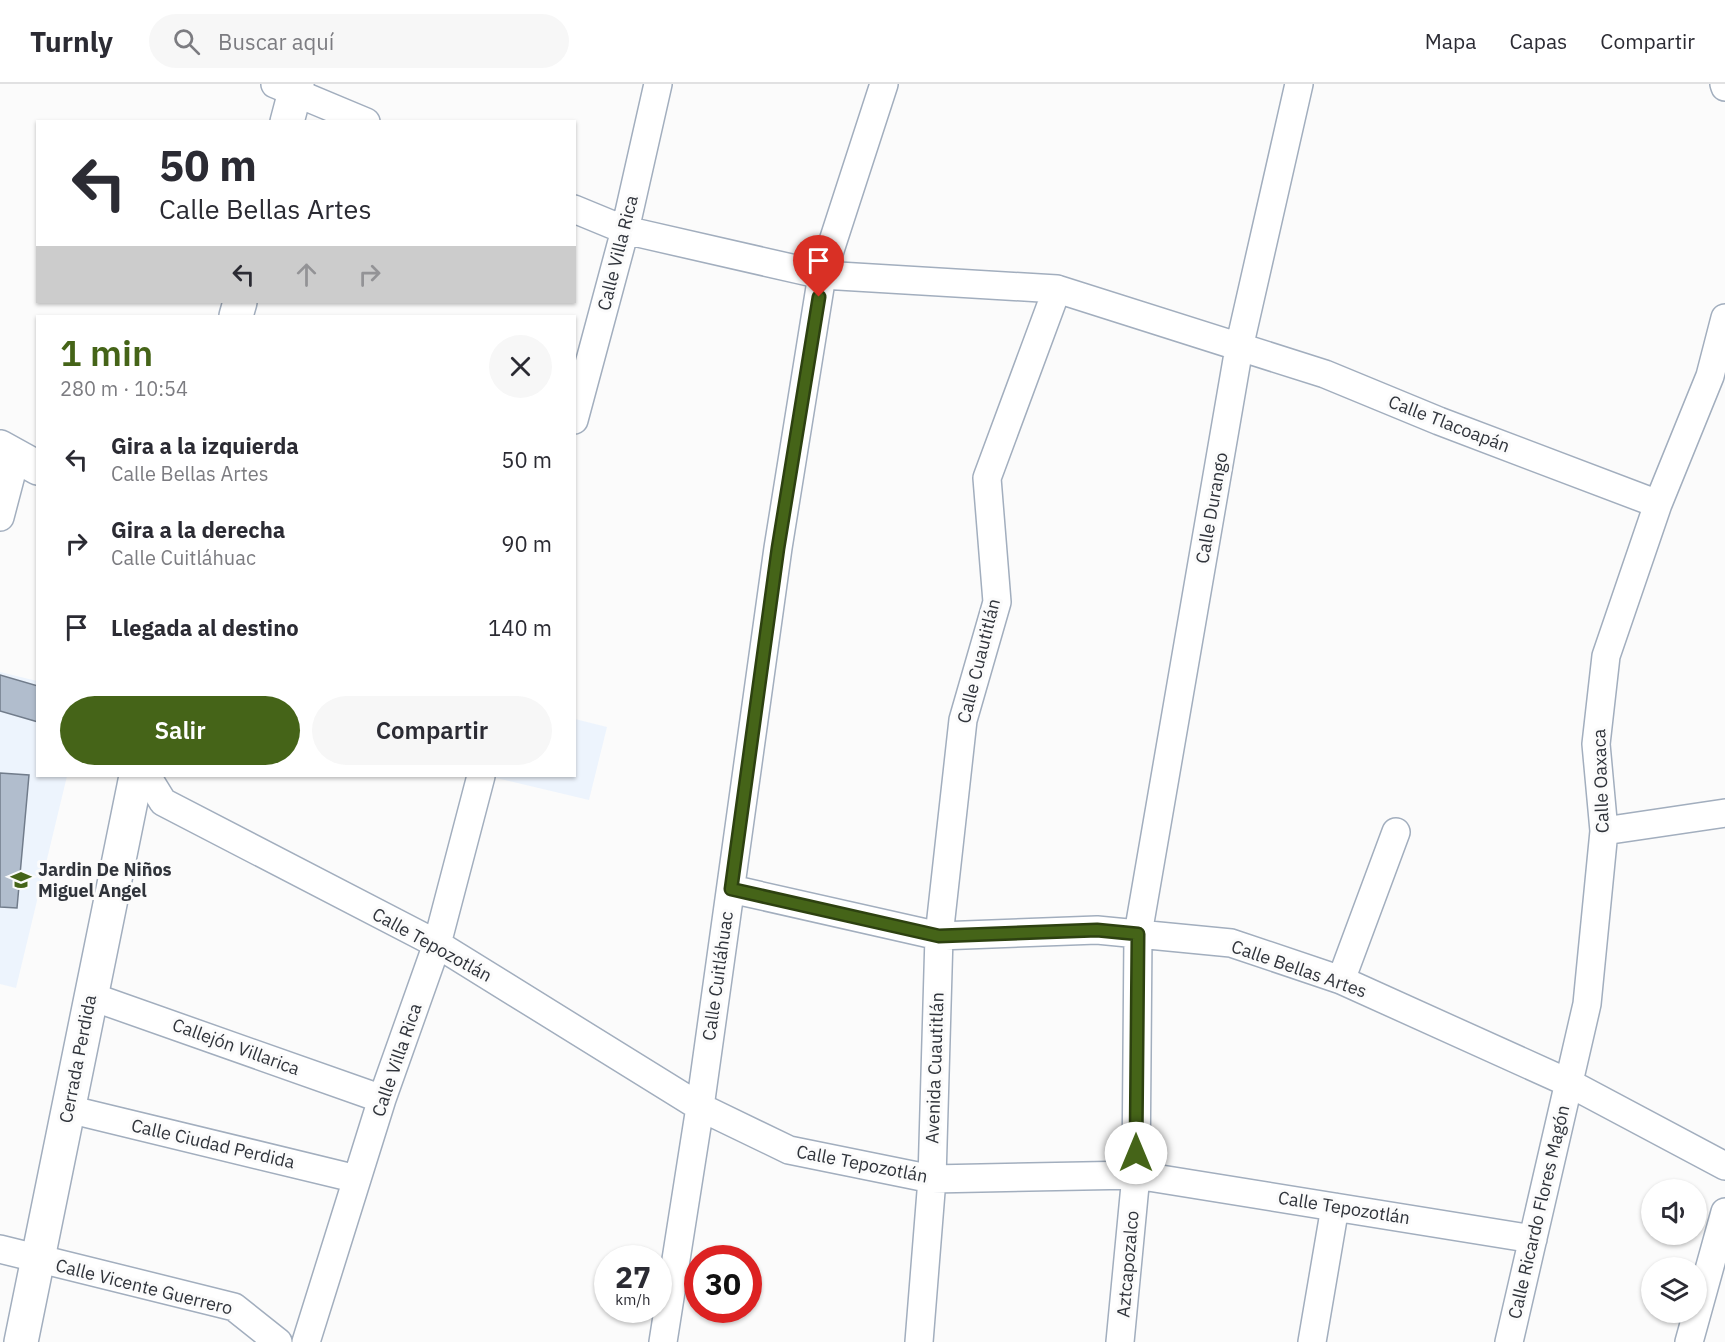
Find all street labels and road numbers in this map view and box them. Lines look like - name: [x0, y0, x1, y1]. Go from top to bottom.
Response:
- street label: Calle Villa Rica: [592, 192, 643, 313]
- street label: Calle Tlacoapán: [1385, 390, 1513, 457]
- street label: Calle Durango: [1190, 450, 1233, 565]
- street label: Calle Cuautitlán: [952, 596, 1005, 726]
- street label: Calle Oaxaca: [1587, 728, 1614, 834]
- street label: Calle Tepozotlán: [368, 902, 496, 987]
- street label: Calle Cuitláhuac: [697, 910, 738, 1042]
- street label: Calle Bellas Artes: [1228, 935, 1370, 1002]
- street label: Avenida Cuautitlán: [920, 992, 949, 1144]
- street label: Cerrada Perdida: [54, 993, 101, 1125]
- street label: Calle Villa Rica: [366, 1000, 427, 1120]
- street label: Callejón Villarica: [169, 1013, 303, 1080]
- street label: Calle Ricardo Flores Magón: [1503, 1103, 1574, 1321]
- street label: Calle Ciudad Perdida: [129, 1114, 298, 1174]
- street label: Calle Tepozotlán: [794, 1139, 930, 1188]
- street label: Calle Tepozotlán: [1276, 1186, 1412, 1229]
- street label: Aztcapozalco: [1111, 1210, 1144, 1318]
- street label: Calle Vicente Guerrero: [53, 1253, 235, 1320]

